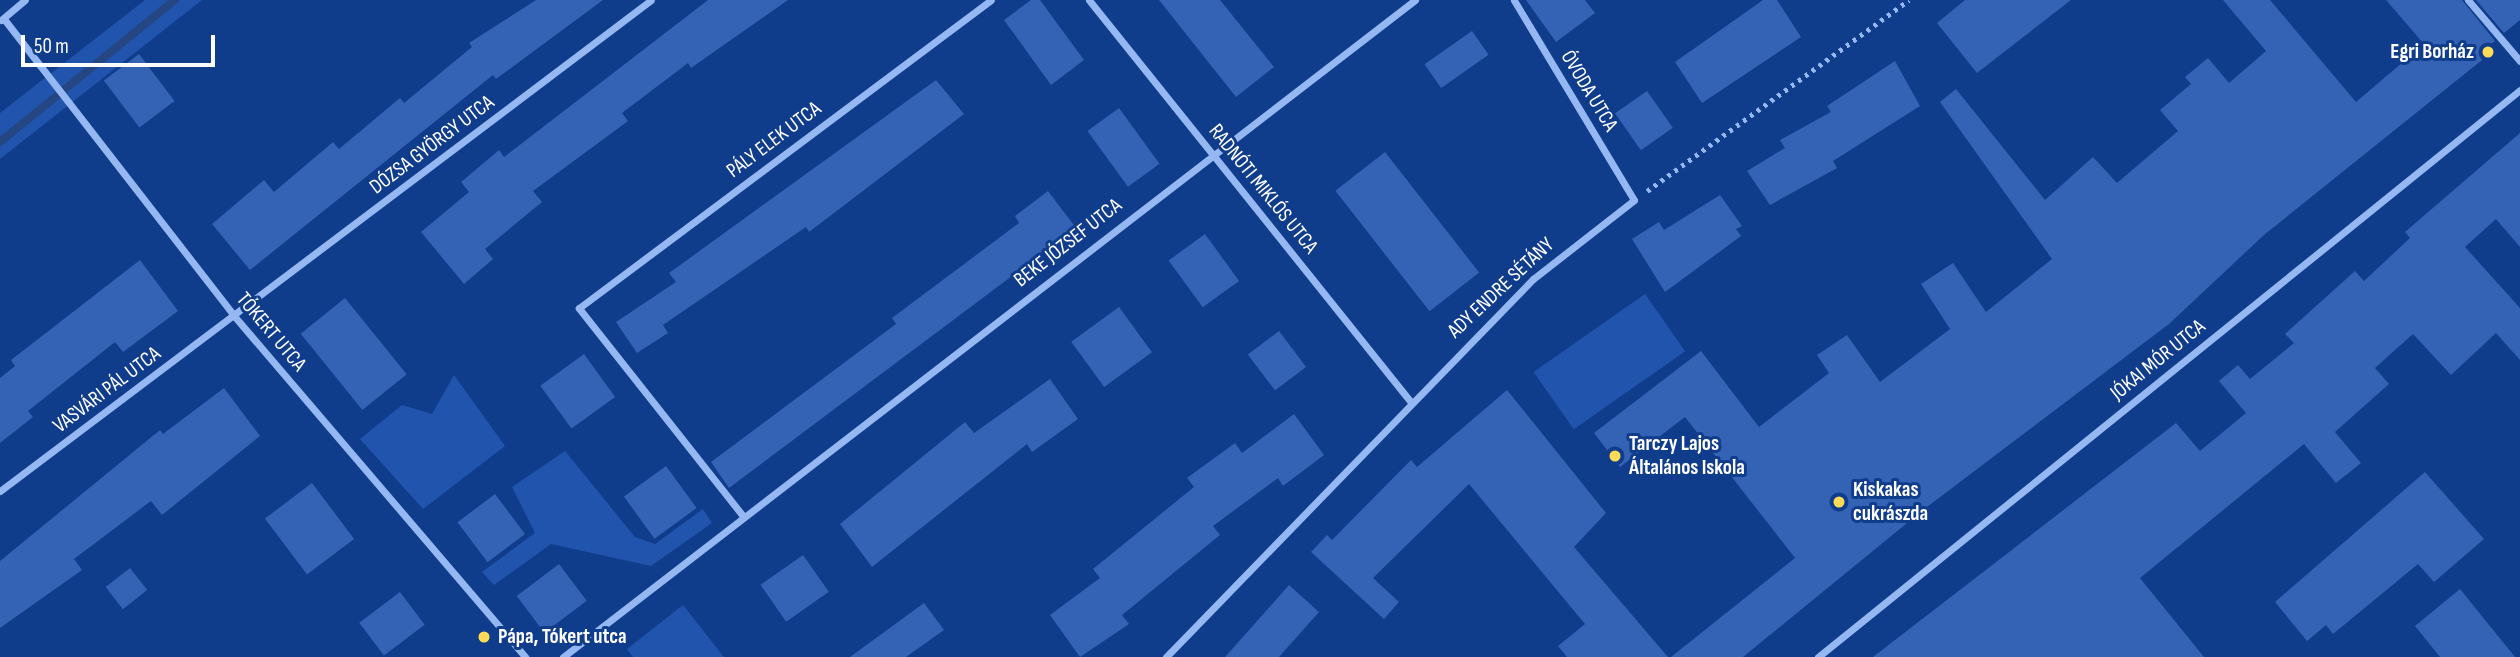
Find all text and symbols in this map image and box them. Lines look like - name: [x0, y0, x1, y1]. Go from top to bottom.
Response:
- scale bar: [24, 21, 219, 65]
- text: 50 m: [34, 34, 69, 59]
- place label: Egri Borház: [2390, 39, 2474, 65]
- marker: Egri Borház: [2480, 44, 2496, 60]
- street label: ÓVODA UTCA: [1555, 46, 1623, 136]
- street label: DÓZSA GYÖRGY UTCA: [365, 90, 499, 200]
- street label: PÁLY ELEK UTCA: [722, 96, 826, 184]
- street label: RADNÓTI MIKLÓS UTCA: [1203, 119, 1323, 259]
- street label: BEKE JÓZSEF UTCA: [1009, 193, 1127, 293]
- street label: ADY ENDRE SÉTÁNY: [1443, 232, 1559, 344]
- street label: TÓKERT UTCA: [231, 287, 311, 377]
- street label: JÓKAI MÓR UTCA: [2106, 314, 2210, 406]
- street label: VASVÁRI PÁL UTCA: [48, 341, 166, 439]
- place label: Tarczy Lajos Általános Iskola: [1629, 431, 1745, 481]
- marker: Tarczy Lajos Általános Iskola: [1607, 448, 1623, 464]
- place label: Kiskakas cukrászda: [1853, 477, 1928, 527]
- marker: Kiskakas cukrászda: [1831, 494, 1847, 510]
- place label: Pápa, Tókert utca: [498, 624, 627, 650]
- marker: Pápa, Tókert utca: [476, 629, 492, 645]

